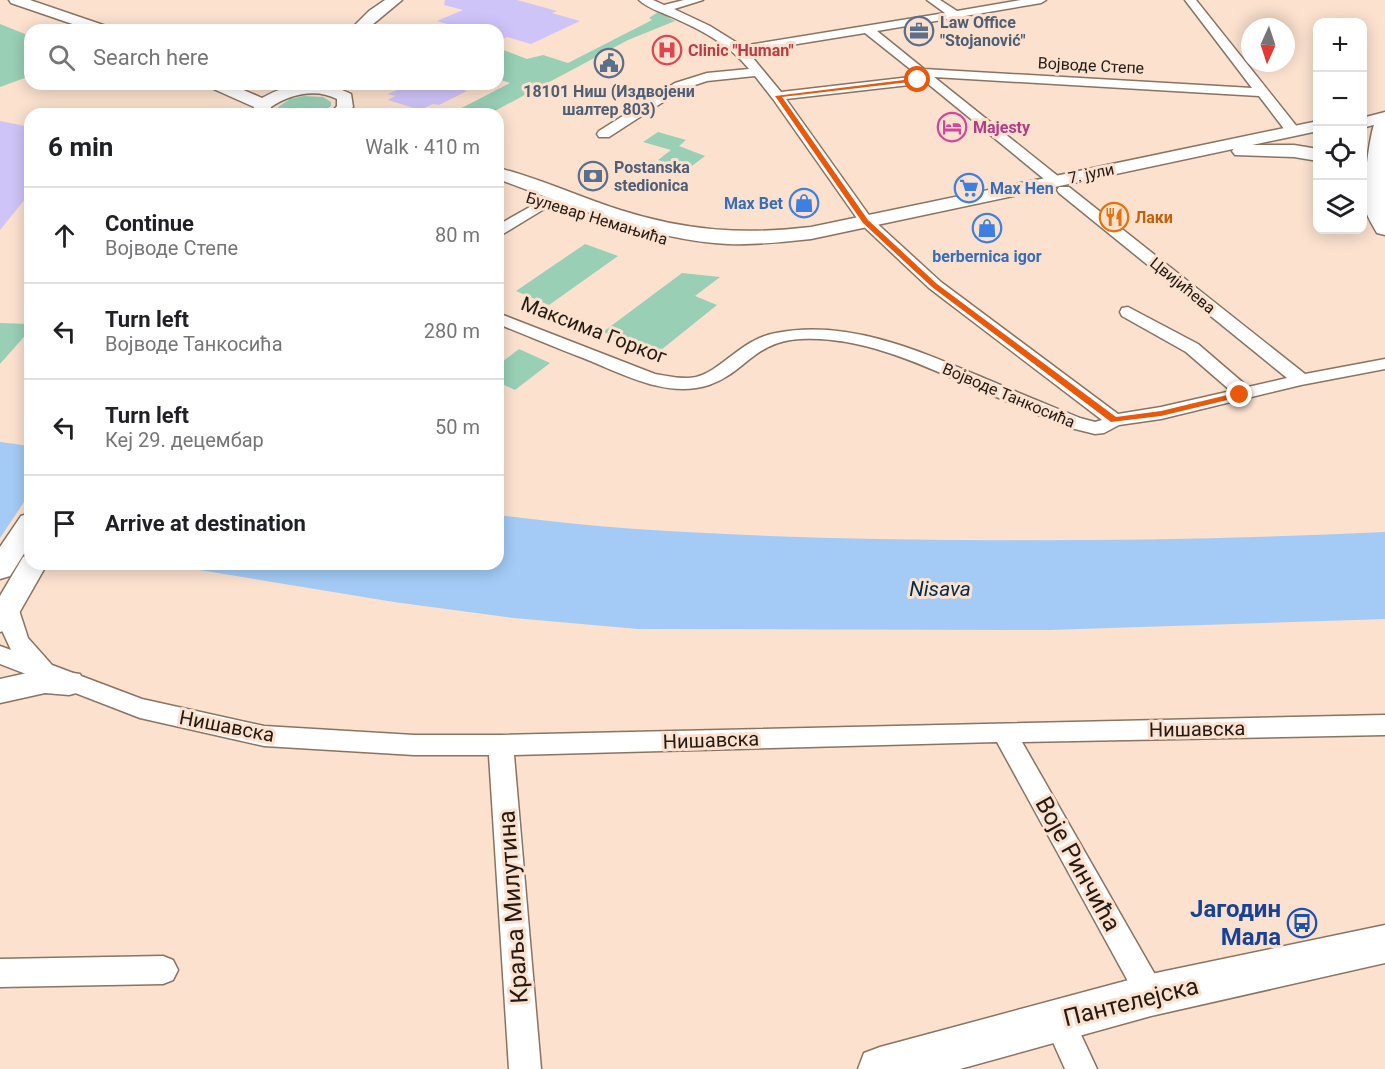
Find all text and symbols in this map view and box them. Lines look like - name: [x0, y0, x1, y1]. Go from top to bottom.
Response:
- place label: Law Office "Stojanović": [940, 13, 1025, 50]
- office icon: Law Office "Stojanović": [903, 15, 935, 47]
- north arrow: [1241, 18, 1295, 72]
- map controls: [1313, 18, 1367, 234]
- button: +: [1313, 18, 1367, 72]
- search box: [24, 24, 504, 90]
- hospital icon: Clinic "Human": [651, 34, 683, 66]
- icon: search: [45, 41, 78, 74]
- place label: Clinic "Human": [688, 41, 794, 60]
- text: Search here: [93, 45, 209, 70]
- public building icon: 18101 Ниш (Издвојени шалтер 803): [593, 47, 625, 79]
- street label: Војводе Степе: [1037, 53, 1145, 78]
- route start: [904, 66, 930, 92]
- button: −: [1313, 72, 1367, 126]
- place label: 18101 Ниш (Издвојени шалтер 803): [523, 82, 695, 119]
- hotel icon: Majesty: [936, 111, 968, 143]
- place label: Majesty: [973, 118, 1031, 137]
- button: locate: [1313, 126, 1367, 180]
- text: 6 min: [48, 132, 113, 162]
- text: Walk · 410 m: [365, 135, 480, 159]
- place label: Postanska stedionica: [614, 158, 690, 195]
- street label: 7. јули: [1066, 159, 1116, 188]
- bank icon: Postanska stedionica: [577, 160, 609, 192]
- supermarket icon: Max Hen: [953, 172, 985, 204]
- place label: Max Hen: [990, 179, 1054, 198]
- button: layers: [1313, 180, 1367, 234]
- shop icon: Max Bet: [788, 187, 820, 219]
- street label: Булевар Немањића: [524, 188, 670, 249]
- place label: Max Bet: [724, 194, 784, 213]
- restaurant icon: Лаки: [1098, 201, 1130, 233]
- place label: Лаки: [1135, 208, 1173, 227]
- text: Continue: [105, 211, 194, 236]
- shop icon: berbernica igor: [971, 212, 1003, 244]
- icon: ahead: [48, 219, 81, 252]
- text: 80 m: [435, 223, 480, 247]
- text: Војводе Степе: [105, 236, 238, 260]
- place label: berbernica igor: [932, 247, 1042, 266]
- street label: Цвијићева: [1146, 253, 1219, 317]
- street label: Максима Горког: [518, 291, 671, 369]
- text: Turn left: [105, 307, 189, 332]
- icon: left: [48, 315, 81, 348]
- text: 280 m: [424, 319, 480, 343]
- text: Војводе Танкосића: [105, 332, 283, 356]
- street label: Војводе Танкосића: [940, 359, 1078, 432]
- route end: [1226, 381, 1252, 407]
- text: Turn left: [105, 403, 189, 428]
- icon: left: [48, 411, 81, 444]
- text: 50 m: [435, 415, 480, 439]
- text: Кеј 29. децембар: [105, 428, 264, 452]
- icon: arrive: [48, 507, 81, 540]
- text: Arrive at destination: [105, 511, 306, 536]
- water label: Nisava: [909, 577, 971, 601]
- street label: Нишавска: [177, 705, 277, 747]
- street label: Нишавска: [1149, 716, 1245, 742]
- street label: Нишавска: [662, 726, 760, 754]
- street label: Воје Ринчића: [1030, 792, 1126, 936]
- street label: Краља Милутина: [492, 810, 534, 1004]
- place label: Јагодин Мала: [1190, 895, 1281, 951]
- bus stop icon: Јагодин Мала: [1286, 907, 1318, 939]
- street label: Пантелејска: [1061, 972, 1201, 1032]

